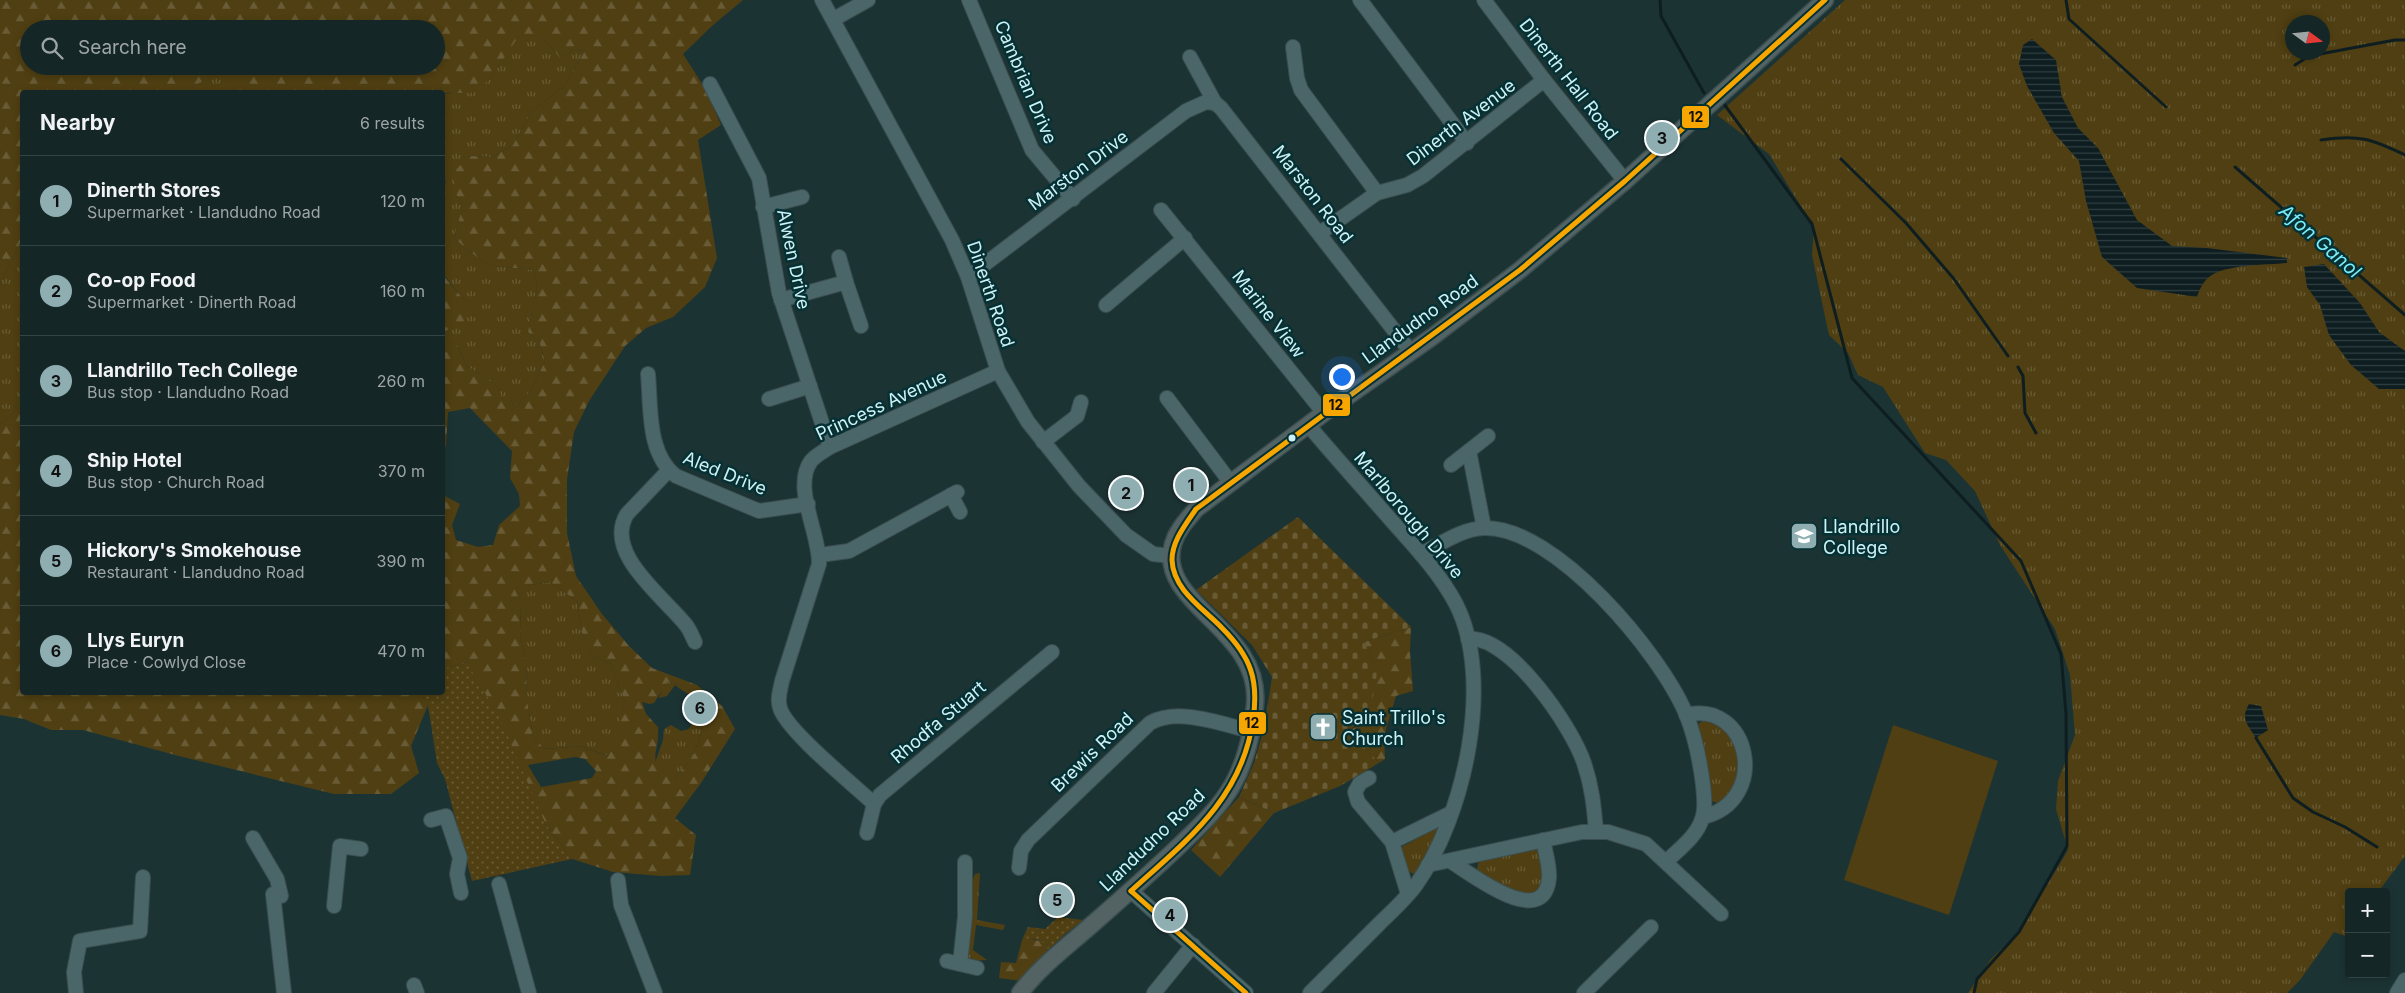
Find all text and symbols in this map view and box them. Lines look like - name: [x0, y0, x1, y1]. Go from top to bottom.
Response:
- street label: Dinerth Hall Road: [1515, 14, 1623, 144]
- north arrow: [2285, 15, 2330, 60]
- street label: Cambrian Drive: [991, 17, 1061, 147]
- search box: [20, 20, 445, 75]
- icon: search: [38, 34, 66, 62]
- text: Search here: [78, 36, 187, 59]
- street label: Dinerth Avenue: [1403, 74, 1519, 170]
- line badge: 12: [1681, 105, 1710, 129]
- text: 12: [1689, 108, 1704, 125]
- text: Nearby: [40, 110, 115, 135]
- text: 6 results: [360, 113, 425, 133]
- pin: 3: [1646, 119, 1678, 157]
- street label: Marston Drive: [1024, 126, 1132, 214]
- street label: Marston Road: [1268, 141, 1358, 247]
- text: Dinerth Stores: [87, 179, 221, 202]
- text: 1: [53, 191, 59, 211]
- text: 120 m: [380, 191, 425, 211]
- water label: Afon Ganol: [2274, 199, 2366, 283]
- text: Supermarket · Llandudno Road: [87, 202, 321, 222]
- street label: Alwen Drive: [773, 207, 815, 311]
- street label: Dinerth Road: [963, 238, 1019, 350]
- street label: Marine View: [1228, 266, 1310, 362]
- text: Co-op Food: [87, 269, 196, 292]
- street label: Llandudno Road: [1358, 270, 1482, 368]
- text: 2: [51, 281, 61, 301]
- text: 160 m: [380, 281, 425, 301]
- text: Supermarket · Dinerth Road: [87, 292, 296, 312]
- text: Llandrillo Tech College: [87, 359, 298, 382]
- your location: [1329, 364, 1355, 390]
- street label: Princess Avenue: [812, 366, 950, 444]
- text: 3: [51, 371, 61, 391]
- text: 260 m: [377, 371, 425, 391]
- text: Bus stop · Llandudno Road: [87, 382, 289, 402]
- line badge: 12: [1322, 393, 1351, 417]
- text: 12: [1329, 396, 1344, 413]
- unlabelled marker: [1287, 433, 1297, 443]
- street label: Aled Drive: [680, 447, 770, 499]
- street label: Marlborough Drive: [1350, 447, 1468, 583]
- text: Ship Hotel: [87, 449, 182, 472]
- text: 4: [51, 461, 61, 481]
- text: 370 m: [378, 461, 425, 481]
- pin: 1: [1175, 466, 1207, 504]
- text: Bus stop · Church Road: [87, 472, 264, 492]
- pin: 2: [1110, 474, 1142, 512]
- place label: Llandrillo College: [1823, 516, 1900, 558]
- school or university icon: Llandrillo College: [1789, 521, 1819, 551]
- text: Hickory's Smokehouse: [87, 539, 301, 562]
- text: 5: [51, 551, 61, 571]
- text: 390 m: [377, 551, 425, 571]
- text: Restaurant · Llandudno Road: [87, 562, 304, 582]
- text: Llys Euryn: [87, 629, 184, 652]
- text: 6: [51, 641, 61, 661]
- text: 470 m: [377, 641, 425, 661]
- text: Place · Cowlyd Close: [87, 652, 246, 672]
- street label: Rhodfa Stuart: [887, 676, 990, 768]
- pin: 6: [684, 689, 716, 727]
- place label: Saint Trillo's Church: [1342, 707, 1446, 749]
- street label: Brewis Road: [1047, 708, 1137, 796]
- line badge: 12: [1238, 711, 1267, 735]
- church icon: Saint Trillo's Church: [1308, 712, 1338, 742]
- text: 12: [1245, 714, 1260, 731]
- street label: Llandudno Road: [1095, 785, 1209, 895]
- pin: 5: [1041, 881, 1073, 919]
- map controls: [2345, 888, 2390, 978]
- button: +: [2345, 888, 2390, 933]
- pin: 4: [1154, 896, 1186, 934]
- button: −: [2345, 933, 2390, 978]

